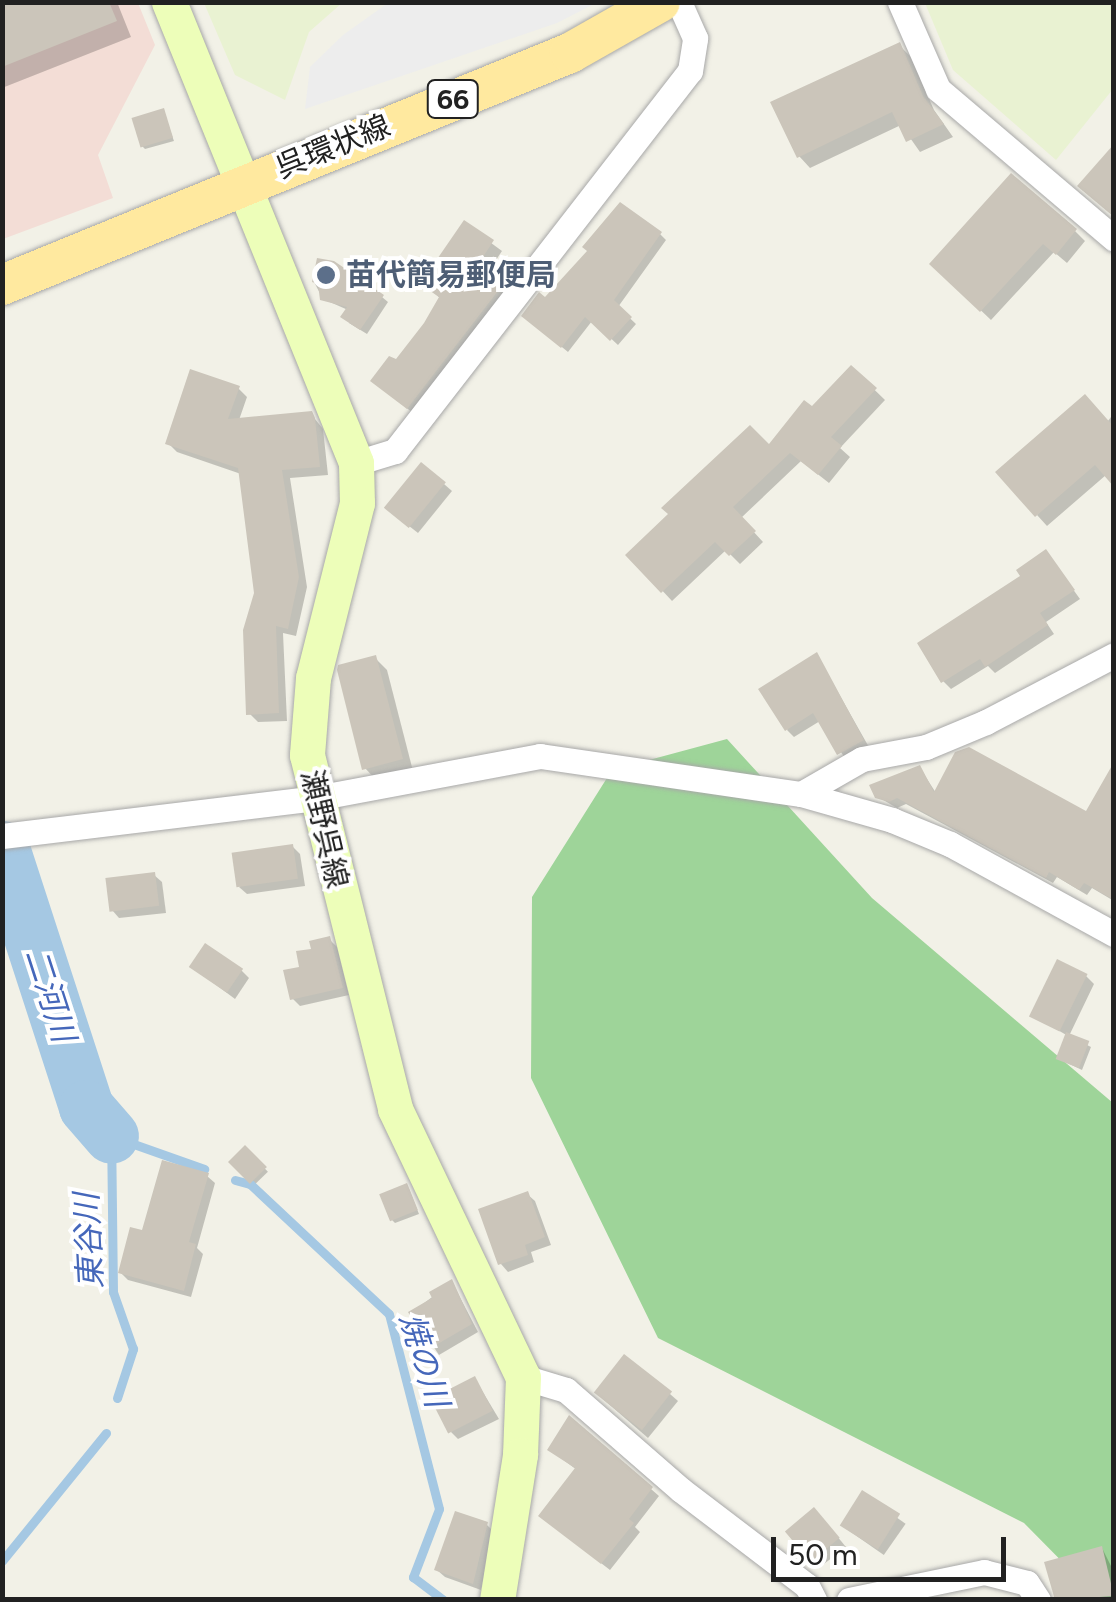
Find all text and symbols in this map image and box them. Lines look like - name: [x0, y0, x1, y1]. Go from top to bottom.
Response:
- road number: 66: [426, 76, 480, 122]
- street label: 呉環状線: [271, 108, 395, 186]
- place label: 苗代簡易郵便局: [346, 257, 556, 293]
- marker: 苗代簡易郵便局: [315, 264, 337, 286]
- street label: 瀬野呉線: [293, 766, 355, 892]
- water label: 二河川: [17, 943, 83, 1047]
- water label: 東谷川: [67, 1192, 111, 1290]
- water label: 焼の川: [392, 1308, 456, 1412]
- scale bar: [776, 1517, 1011, 1579]
- text: 50 m: [788, 1536, 857, 1573]

